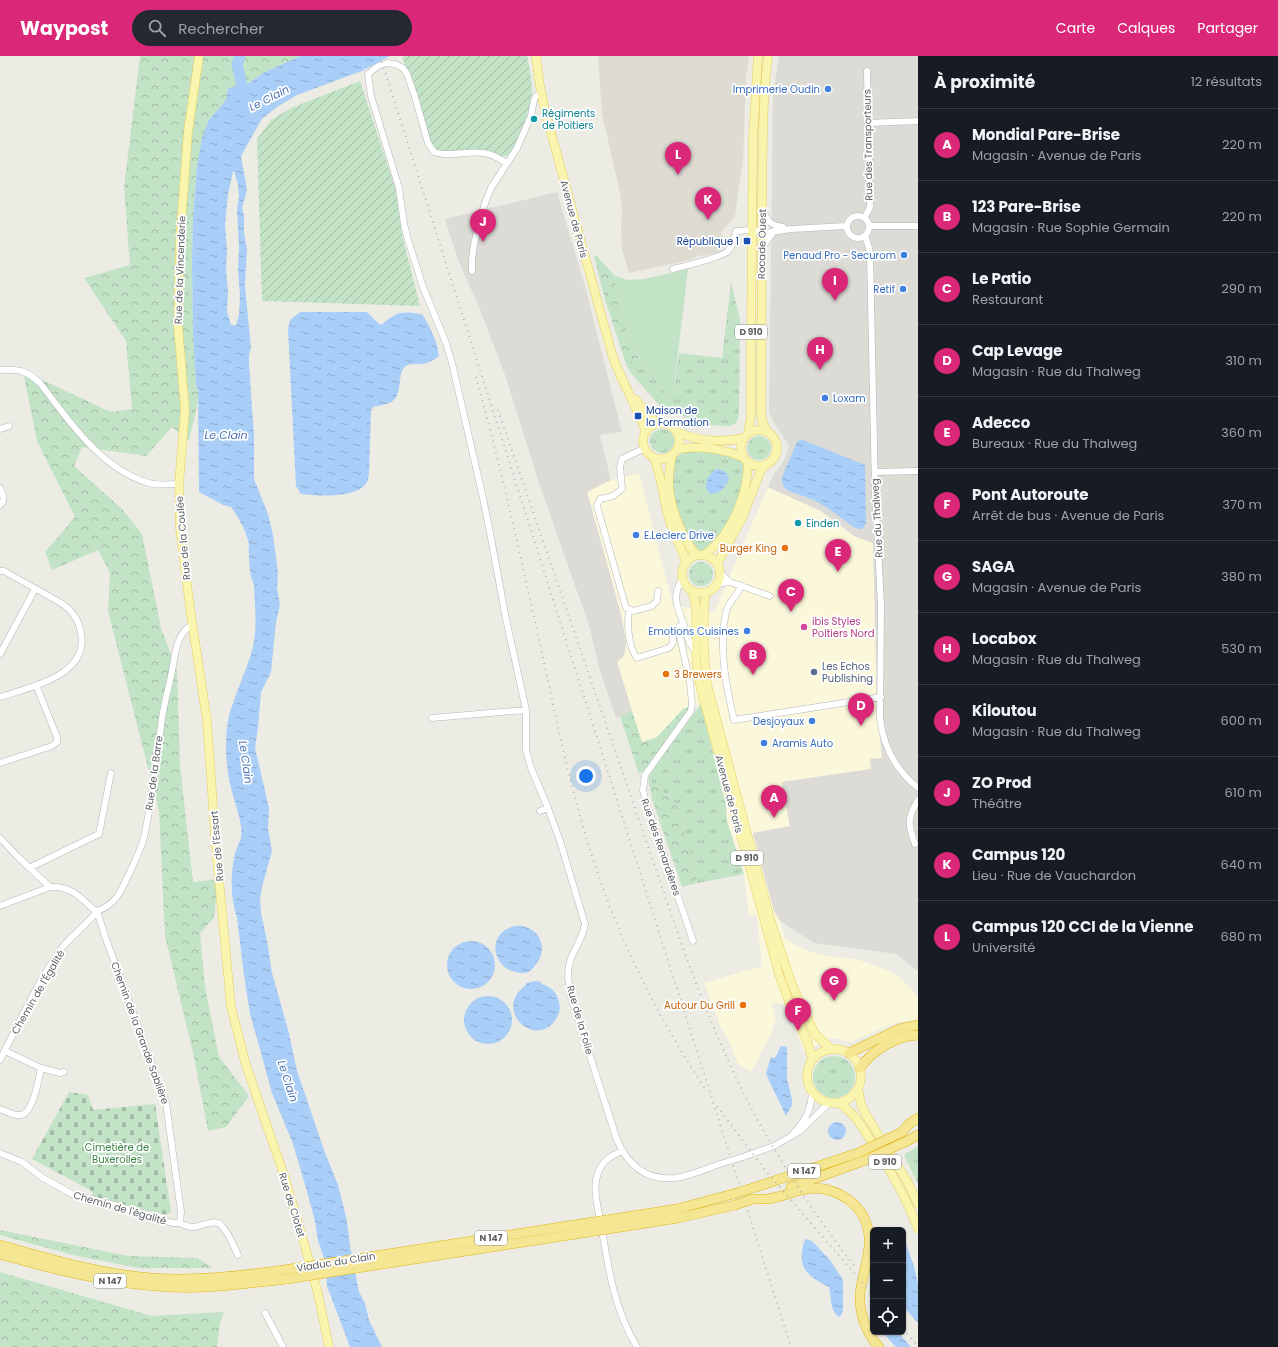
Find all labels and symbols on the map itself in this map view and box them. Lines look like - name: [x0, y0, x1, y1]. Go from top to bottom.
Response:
- water label: Le Clain: [246, 81, 292, 115]
- place label: Imprimerie Oudin: [733, 82, 820, 97]
- marker: Imprimerie Oudin: [823, 84, 833, 94]
- street label: Rue des Transporteurs: [860, 89, 876, 201]
- place label: Régiments de Poitiers: [542, 106, 595, 133]
- marker: Régiments de Poitiers: [529, 114, 539, 124]
- pin: L: [665, 142, 691, 175]
- street label: Avenue de Paris: [556, 179, 592, 259]
- pin: K: [695, 187, 721, 220]
- street label: Rocade Ouest: [754, 208, 770, 279]
- pin: J: [470, 209, 496, 242]
- street label: Rue de la Vincenderie: [171, 216, 189, 324]
- place label: République 1: [677, 234, 739, 249]
- marker: République 1: [742, 236, 752, 246]
- place label: Penaud Pro - Securom: [783, 248, 896, 263]
- marker: Penaud Pro - Securom: [899, 250, 909, 260]
- pin: I: [822, 268, 848, 301]
- place label: Retif: [873, 282, 895, 297]
- marker: Retif: [898, 284, 908, 294]
- road number: D 910: [735, 325, 767, 339]
- pin: H: [807, 337, 833, 370]
- place label: Loxam: [833, 391, 866, 406]
- marker: Loxam: [820, 393, 830, 403]
- place label: Maison de la Formation: [646, 403, 709, 430]
- marker: Maison de la Formation: [633, 411, 643, 421]
- water label: Le Clain: [204, 427, 248, 443]
- street label: Rue du Thalweg: [867, 478, 887, 558]
- street label: Rue de la Coulée: [172, 495, 194, 581]
- place label: Einden: [806, 516, 839, 531]
- marker: Einden: [793, 518, 803, 528]
- place label: E.Leclerc Drive: [644, 528, 714, 543]
- marker: E.Leclerc Drive: [631, 530, 641, 540]
- pin: E: [825, 539, 851, 572]
- place label: Burger King: [720, 541, 777, 556]
- marker: Burger King: [780, 543, 790, 553]
- pin: C: [778, 579, 804, 612]
- place label: ibis Styles Poitiers Nord: [812, 614, 875, 641]
- marker: ibis Styles Poitiers Nord: [799, 622, 809, 632]
- place label: Emotions Cuisines: [648, 624, 739, 639]
- marker: Emotions Cuisines: [742, 626, 752, 636]
- pin: B: [740, 642, 766, 675]
- place label: Les Echos Publishing: [822, 659, 873, 686]
- place label: 3 Brewers: [674, 667, 722, 682]
- marker: Les Echos Publishing: [809, 667, 819, 677]
- marker: 3 Brewers: [661, 669, 671, 679]
- pin: D: [848, 693, 874, 726]
- place label: Desjoyaux: [753, 714, 804, 729]
- marker: Desjoyaux: [807, 716, 817, 726]
- street label: Rue de la Barre: [141, 735, 167, 811]
- place label: Aramis Auto: [772, 736, 833, 751]
- marker: Aramis Auto: [759, 738, 769, 748]
- water label: Le Clain: [235, 739, 257, 785]
- street label: Avenue de Paris: [711, 754, 747, 834]
- your location: [576, 766, 596, 786]
- pin: A: [761, 785, 787, 818]
- street label: Rue des Renardières: [637, 796, 685, 898]
- street label: Rue de l'Essart: [206, 810, 228, 882]
- road number: D 910: [731, 851, 763, 865]
- street label: Chemin de l'Égalité: [8, 947, 68, 1037]
- street label: Chemin de la Grande Sablière: [107, 960, 173, 1106]
- pin: G: [821, 968, 847, 1001]
- street label: Rue de la Folie: [563, 984, 597, 1056]
- place label: Autour Du Grill: [664, 998, 735, 1013]
- pin: F: [785, 998, 811, 1031]
- marker: Autour Du Grill: [738, 1000, 748, 1010]
- water label: Le Clain: [274, 1058, 302, 1104]
- park label: Cimetière de Buxerolles: [85, 1140, 149, 1167]
- road number: D 910: [869, 1155, 901, 1169]
- road number: N 147: [788, 1164, 820, 1178]
- street label: Rue de Clotet: [275, 1171, 309, 1240]
- street label: Chemin de l'égalité: [72, 1188, 168, 1228]
- road number: N 147: [475, 1231, 507, 1245]
- street label: Viaduc du Clain: [296, 1248, 376, 1276]
- road number: N 147: [94, 1274, 126, 1288]

